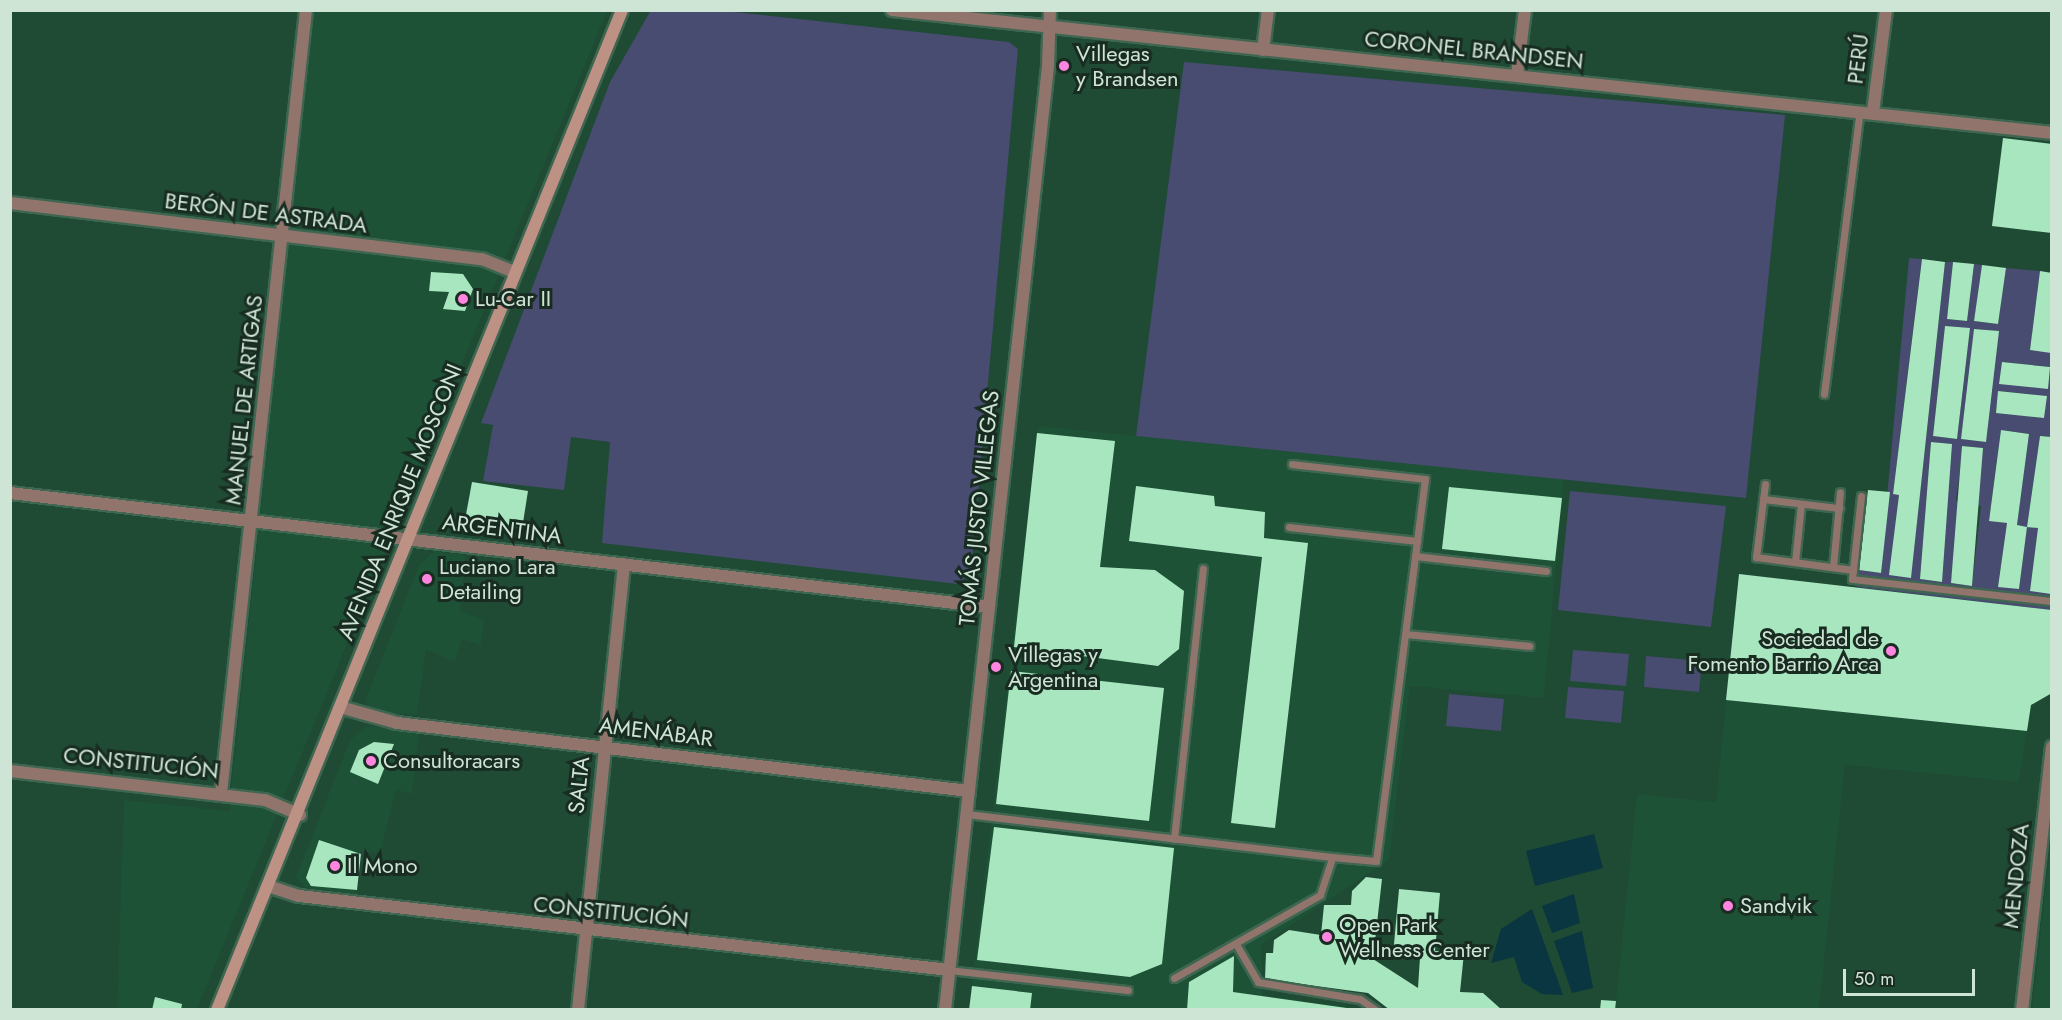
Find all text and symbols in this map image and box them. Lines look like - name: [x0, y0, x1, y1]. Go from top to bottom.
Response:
- street label: CORONEL BRANDSEN: [1363, 25, 1585, 75]
- street label: PERÚ: [1842, 32, 1874, 86]
- place label: Villegas y Brandsen: [1076, 40, 1179, 92]
- marker: Villegas y Brandsen: [1057, 59, 1071, 73]
- street label: BERÓN DE ASTRADA: [163, 187, 369, 239]
- place label: Lu-Car II: [475, 286, 551, 312]
- marker: Lu-Car II: [456, 292, 470, 306]
- street label: MANUEL DE ARTIGAS: [220, 294, 268, 506]
- street label: AVENIDA ENRIQUE MOSCONI: [332, 360, 468, 644]
- street label: TOMÁS JUSTO VILLEGAS: [954, 389, 1004, 627]
- street label: ARGENTINA: [441, 509, 563, 549]
- place label: Luciano Lara Detailing: [439, 553, 556, 604]
- marker: Luciano Lara Detailing: [420, 572, 434, 586]
- place label: Sociedad de Fomento Barrio Arca: [1688, 625, 1879, 676]
- place label: Villegas y Argentina: [1008, 641, 1098, 692]
- marker: Sociedad de Fomento Barrio Arca: [1884, 644, 1898, 658]
- marker: Villegas y Argentina: [989, 660, 1003, 674]
- street label: AMENÁBAR: [597, 712, 715, 752]
- street label: CONSTITUCIÓN: [62, 742, 220, 784]
- place label: Consultoracars: [383, 748, 520, 774]
- marker: Consultoracars: [364, 754, 378, 768]
- street label: SALTA: [563, 755, 595, 815]
- street label: MENDOZA: [1997, 822, 2035, 930]
- place label: Il Mono: [347, 853, 417, 879]
- marker: Il Mono: [328, 859, 342, 873]
- street label: CONSTITUCIÓN: [532, 891, 690, 933]
- place label: Sandvik: [1740, 893, 1812, 919]
- marker: Sandvik: [1721, 899, 1735, 913]
- place label: Open Park Wellness Center: [1339, 911, 1490, 962]
- marker: Open Park Wellness Center: [1320, 930, 1334, 944]
- scale bar: [1846, 957, 1978, 995]
- text: 50 m: [1854, 966, 1894, 992]

